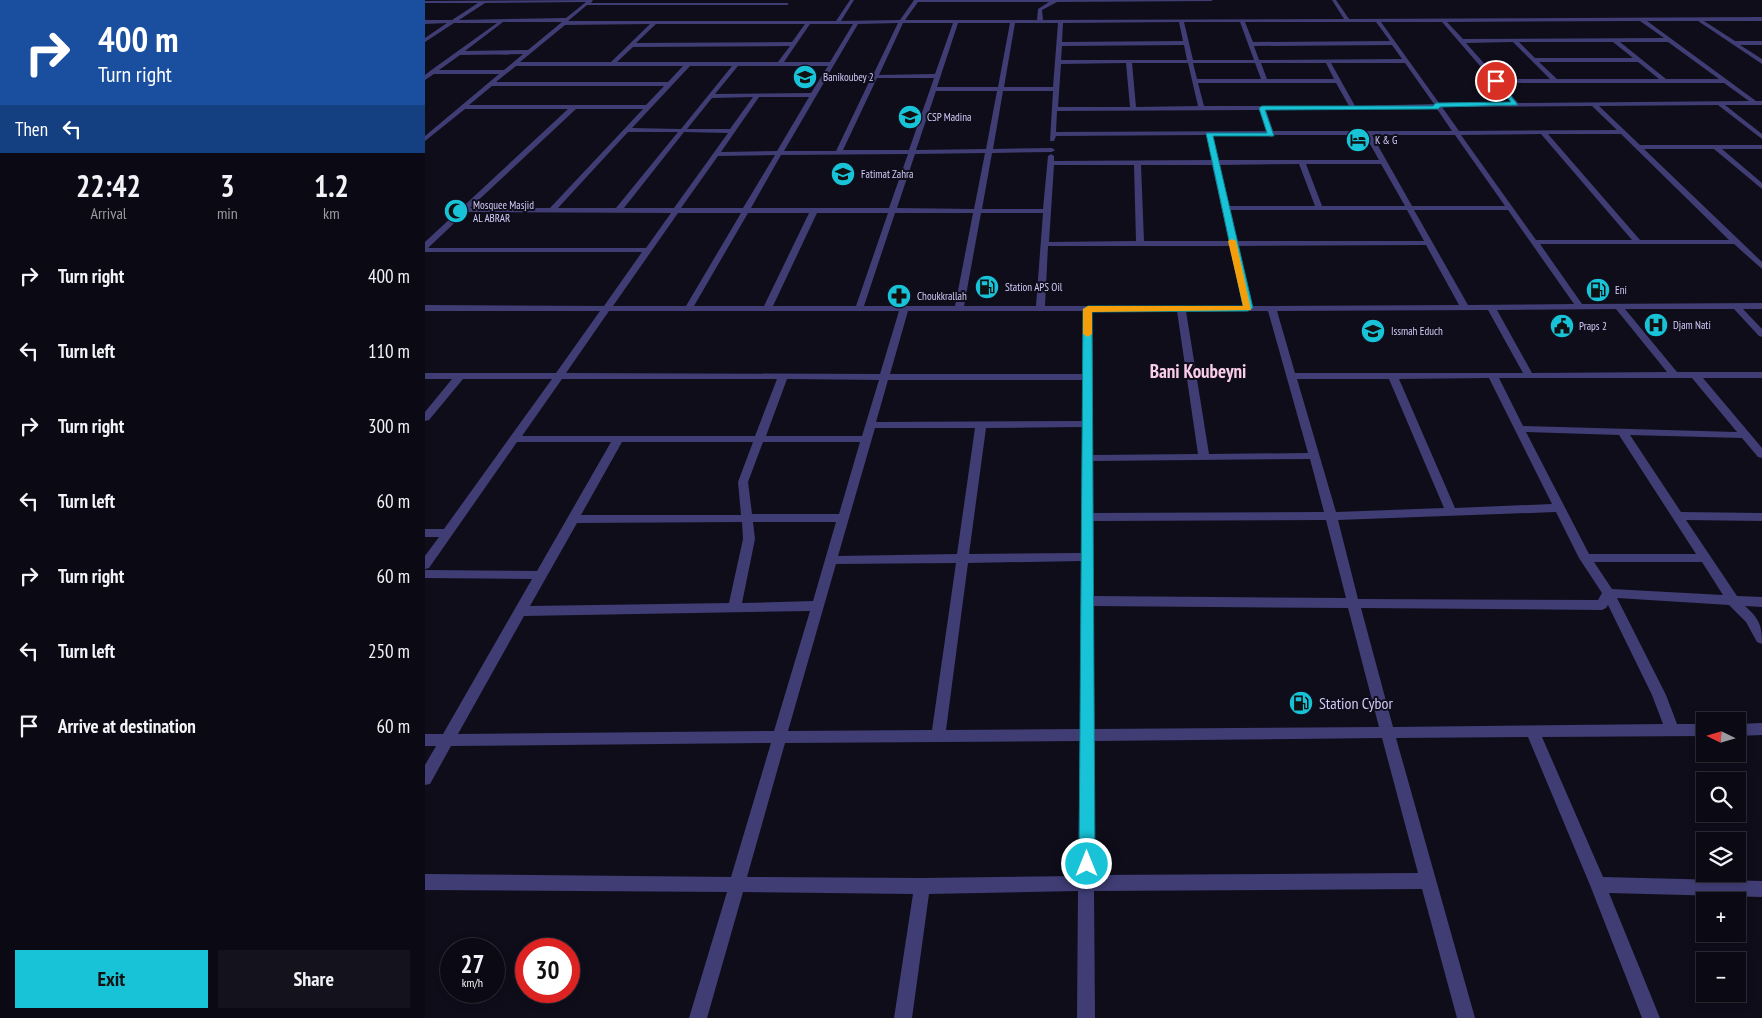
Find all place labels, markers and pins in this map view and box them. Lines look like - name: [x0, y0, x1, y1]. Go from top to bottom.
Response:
- pin: [1475, 60, 1517, 102]
- school or university icon: Banikoubey 2: [792, 64, 818, 90]
- place label: Banikoubey 2: [823, 70, 874, 84]
- school or university icon: CSP Madina: [897, 104, 923, 130]
- place label: CSP Madina: [927, 110, 971, 124]
- hotel icon: K & G: [1345, 127, 1371, 153]
- place label: K & G: [1375, 133, 1397, 147]
- school or university icon: Fatimat Zahra: [830, 161, 856, 187]
- place label: Fatimat Zahra: [861, 167, 913, 181]
- mosque icon: Mosquee Masjid AL ABRAR: [443, 198, 469, 224]
- place label: Mosquee Masjid AL ABRAR: [473, 198, 534, 225]
- fuel station icon: Station APS Oil: [974, 274, 1000, 300]
- fuel station icon: Eni: [1585, 277, 1611, 303]
- place label: Station APS Oil: [1005, 280, 1063, 294]
- pharmacy icon: Choukkrallah: [886, 283, 912, 309]
- place label: Eni: [1615, 283, 1627, 297]
- place label: Choukkrallah: [917, 289, 967, 303]
- hospital icon: Djam Nati: [1643, 312, 1669, 338]
- public building icon: Praps 2: [1549, 313, 1575, 339]
- school or university icon: Issmah Educh: [1360, 318, 1386, 344]
- place label: Djam Nati: [1673, 318, 1711, 332]
- place label: Praps 2: [1579, 319, 1607, 333]
- place label: Issmah Educh: [1391, 324, 1443, 338]
- fuel station icon: Station Cybor: [1288, 690, 1314, 716]
- place label: Station Cybor: [1319, 693, 1393, 713]

